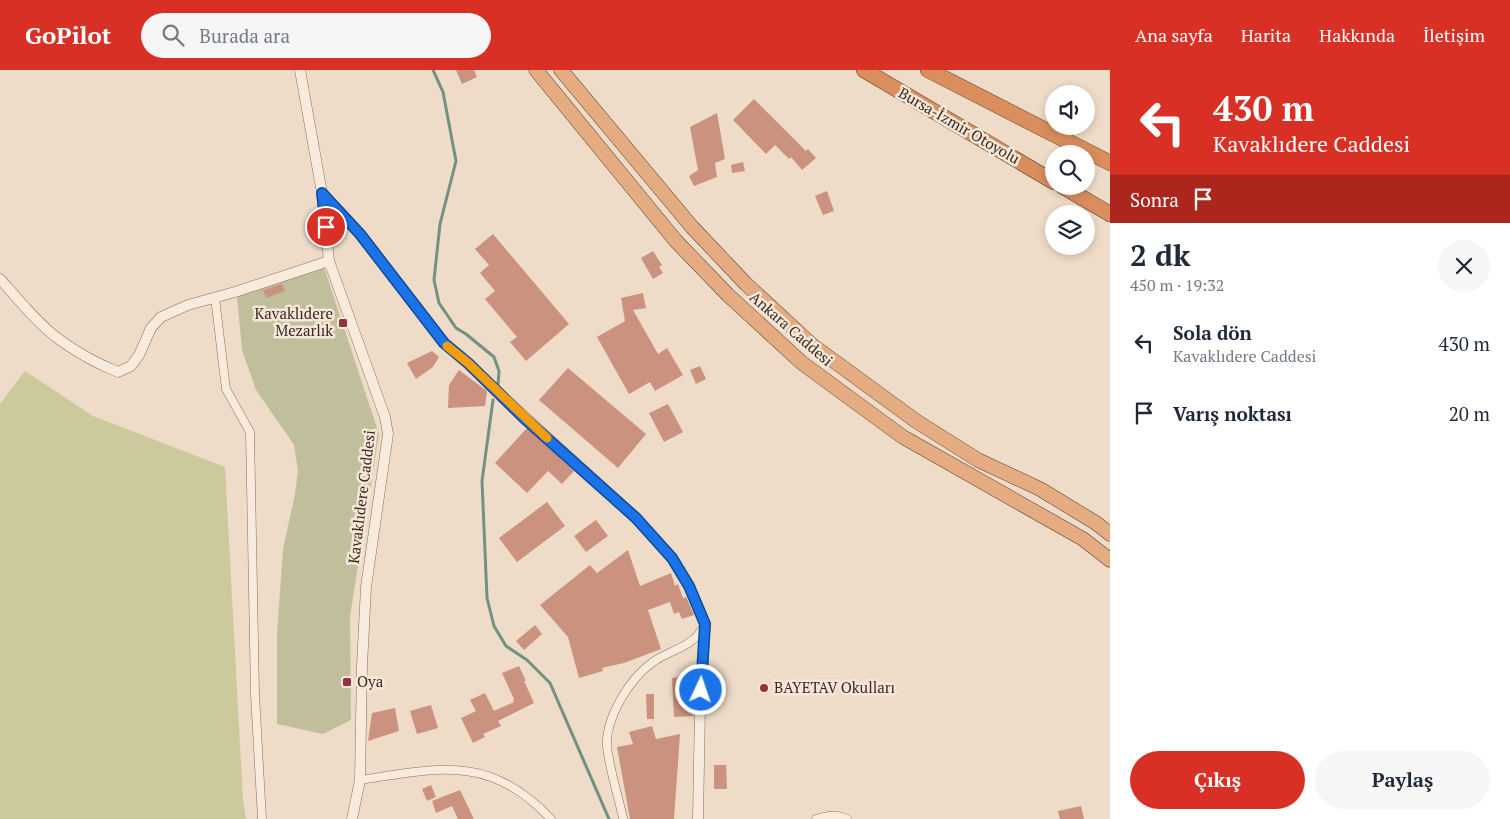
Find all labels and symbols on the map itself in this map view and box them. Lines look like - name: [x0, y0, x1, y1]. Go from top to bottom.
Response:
- street label: Bursa-İzmir Otoyolu: [895, 82, 1024, 168]
- pin: [305, 206, 347, 248]
- street label: Ankara Caddesi: [746, 287, 837, 370]
- place label: Kavaklıdere Mezarlık: [255, 303, 333, 340]
- marker: Kavaklıdere Mezarlık: [337, 317, 349, 329]
- street label: Kavaklıdere Caddesi: [343, 429, 379, 565]
- position arrow: [674, 663, 726, 715]
- place label: Oya: [357, 671, 384, 691]
- marker: Oya: [341, 676, 353, 688]
- place label: BAYETAV Okulları: [774, 677, 895, 697]
- marker: BAYETAV Okulları: [758, 682, 770, 694]

